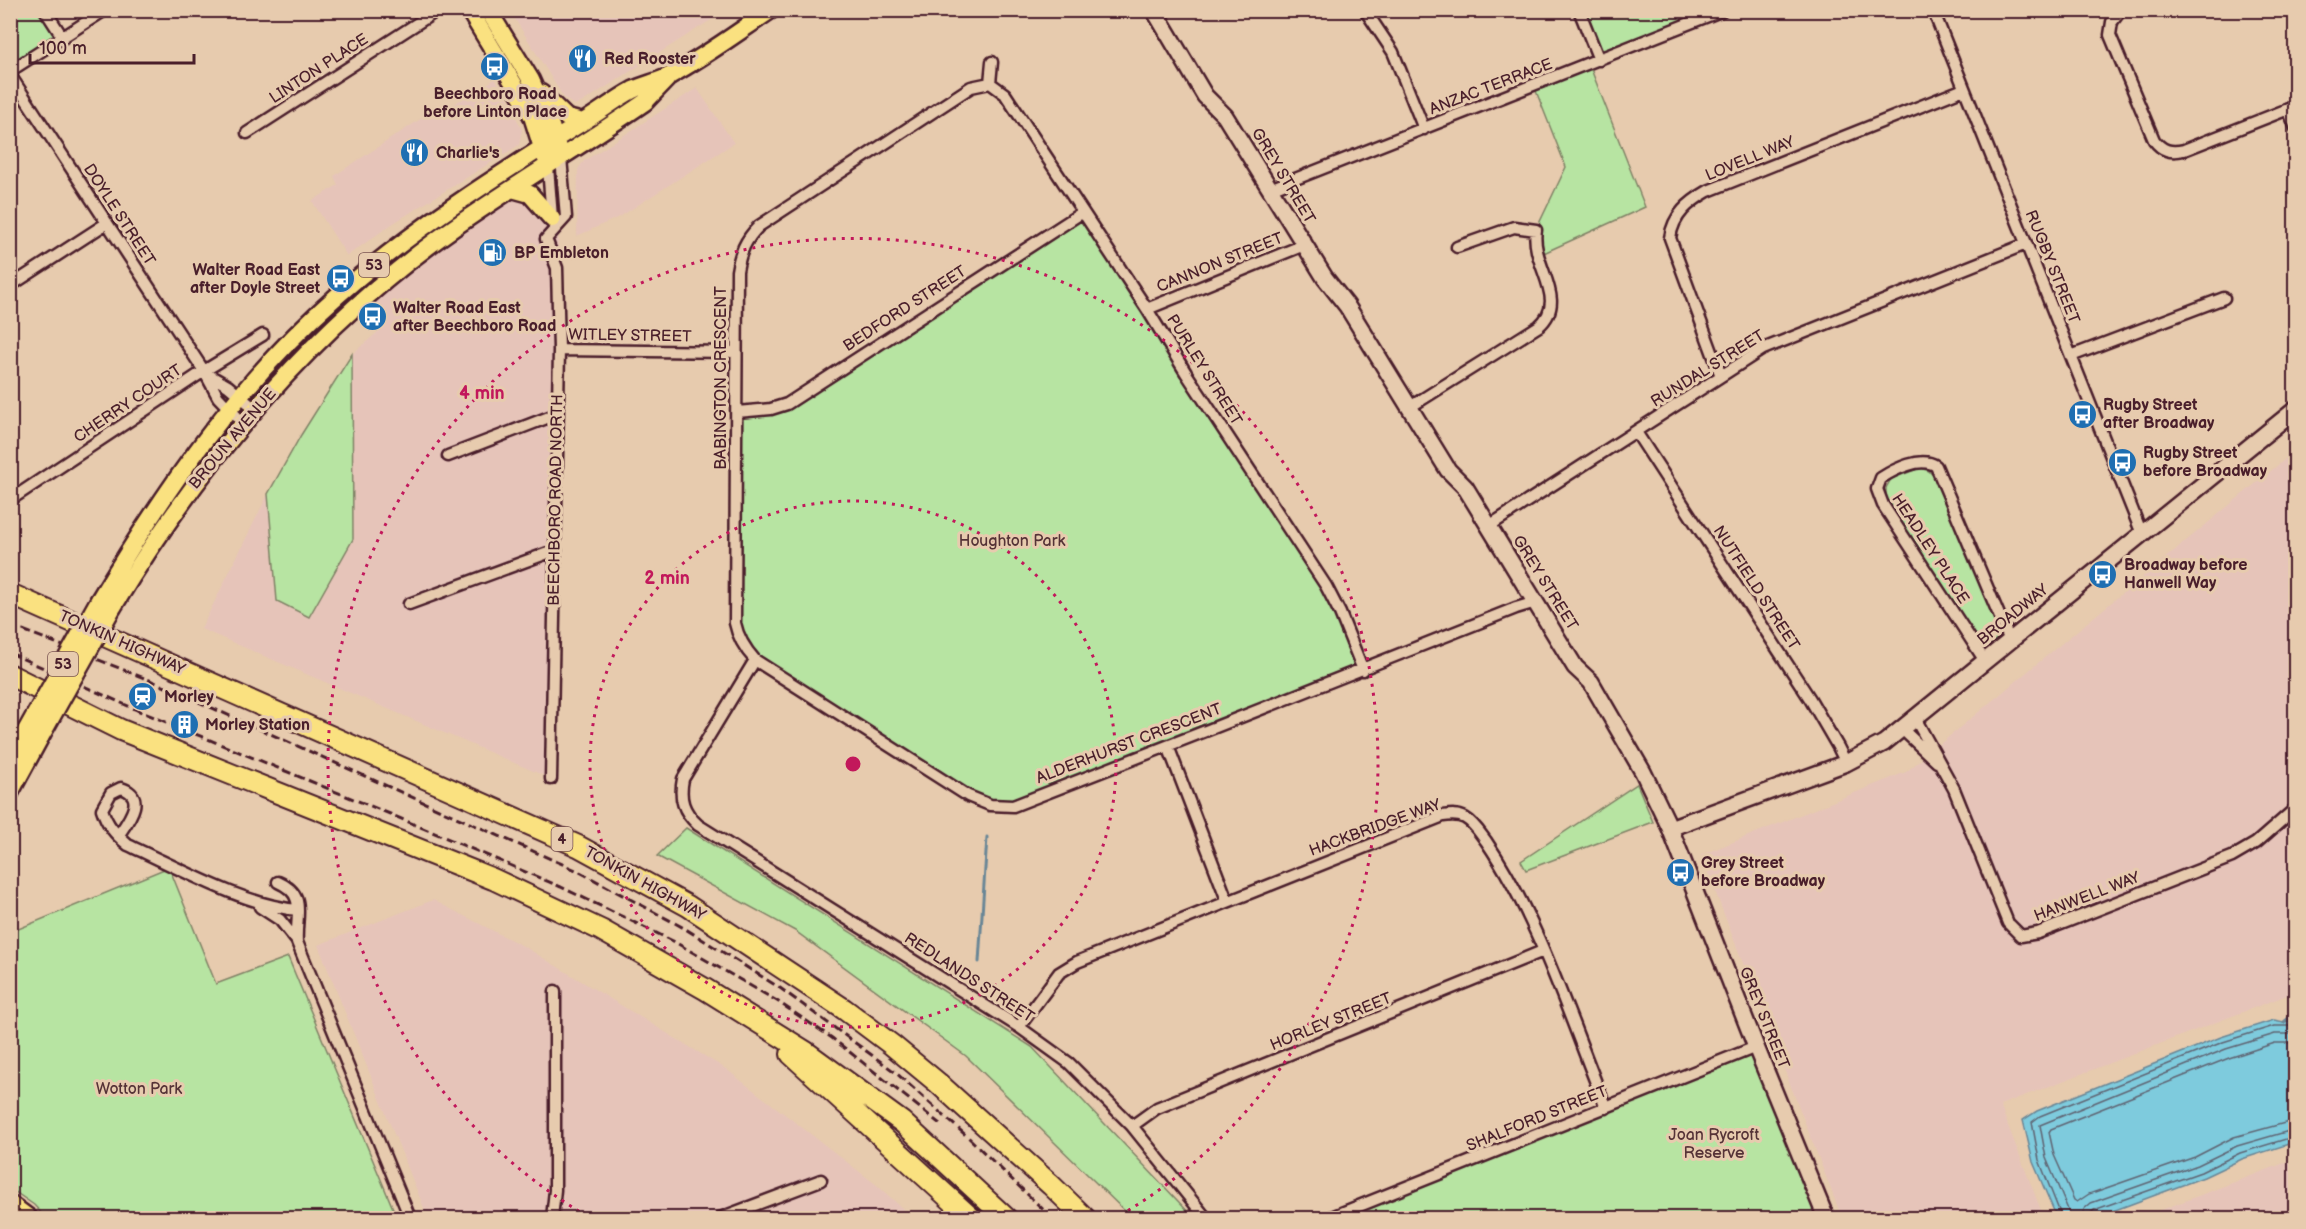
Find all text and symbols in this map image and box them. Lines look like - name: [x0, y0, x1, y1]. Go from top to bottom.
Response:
- scale bar: [30, 27, 194, 65]
- street label: LINTON PLACE: [266, 30, 372, 108]
- text: 100 m: [39, 38, 87, 59]
- restaurant icon: Red Rooster: [567, 43, 599, 75]
- bus stop icon: Beechboro Road before Linton Place: [479, 50, 511, 82]
- place label: Red Rooster: [604, 50, 696, 69]
- street label: ANZAC TERRACE: [1427, 55, 1555, 119]
- place label: Beechboro Road before Linton Place: [423, 85, 567, 122]
- street label: GREY STREET: [1247, 125, 1319, 228]
- street label: LOVELL WAY: [1703, 132, 1798, 185]
- restaurant icon: Charlie's: [399, 137, 431, 169]
- place label: Charlie's: [436, 144, 500, 163]
- street label: DOYLE STREET: [79, 161, 159, 270]
- street label: RUGBY STREET: [2021, 208, 2084, 327]
- street label: CANNON STREET: [1154, 229, 1286, 297]
- fuel station icon: BP Embleton: [477, 237, 509, 269]
- place label: BP Embleton: [514, 244, 609, 263]
- road number: 53: [359, 253, 389, 277]
- place label: Walter Road East after Doyle Street: [190, 261, 321, 298]
- street label: BEDFORD STREET: [840, 262, 970, 356]
- bus stop icon: Walter Road East after Doyle Street: [325, 263, 357, 295]
- street label: BABINGTON CRESCENT: [712, 286, 731, 470]
- place label: Walter Road East after Beechboro Road: [393, 299, 556, 336]
- bus stop icon: Walter Road East after Beechboro Road: [356, 301, 388, 333]
- street label: PURLEY STREET: [1162, 311, 1246, 429]
- street label: WITLEY STREET: [568, 325, 692, 347]
- street label: RUNDAL STREET: [1648, 326, 1769, 412]
- street label: CHERRY COURT: [70, 361, 186, 447]
- text: 4 min: [459, 383, 505, 404]
- street label: BROUN AVENUE: [185, 385, 281, 493]
- street label: BEECHBORO ROAD NORTH: [545, 394, 567, 606]
- place label: Rugby Street after Broadway: [2103, 396, 2215, 433]
- bus stop icon: Rugby Street after Broadway: [2066, 398, 2098, 430]
- place label: Rugby Street before Broadway: [2143, 444, 2268, 481]
- bus stop icon: Rugby Street before Broadway: [2106, 446, 2138, 478]
- street label: HEADLEY PLACE: [1887, 490, 1973, 608]
- street label: NUTFIELD STREET: [1709, 522, 1803, 654]
- park label: Houghton Park: [959, 532, 1065, 551]
- street label: GREY STREET: [1508, 532, 1582, 634]
- place label: Broadway before Hanwell Way: [2124, 556, 2248, 593]
- bus stop icon: Broadway before Hanwell Way: [2087, 558, 2119, 590]
- text: 2 min: [644, 568, 690, 589]
- street label: BROADWAY: [1974, 580, 2053, 649]
- street label: TONKIN HIGHWAY: [56, 607, 189, 680]
- road number: 53: [48, 652, 78, 676]
- station icon: Morley: [127, 681, 159, 713]
- place label: Morley: [164, 688, 215, 707]
- street label: ALDERHURST CRESCENT: [1034, 700, 1225, 788]
- building icon: Morley Station: [168, 709, 200, 741]
- place label: Morley Station: [205, 716, 310, 735]
- centre of rings: [843, 754, 863, 774]
- street label: HACKBRIDGE WAY: [1307, 795, 1444, 861]
- road number: 4: [552, 827, 572, 851]
- street label: TONKIN HIGHWAY: [581, 843, 710, 926]
- place label: Grey Street before Broadway: [1701, 854, 1826, 891]
- bus stop icon: Grey Street before Broadway: [1664, 856, 1696, 888]
- street label: HANWELL WAY: [2031, 868, 2143, 926]
- street label: REDLANDS STREET: [901, 929, 1038, 1027]
- street label: GREY STREET: [1735, 964, 1793, 1072]
- street label: HORLEY STREET: [1267, 989, 1395, 1055]
- park label: Wotton Park: [96, 1080, 182, 1099]
- street label: SHALFORD STREET: [1464, 1082, 1611, 1156]
- park label: Joan Rycroft Reserve: [1669, 1126, 1759, 1163]

